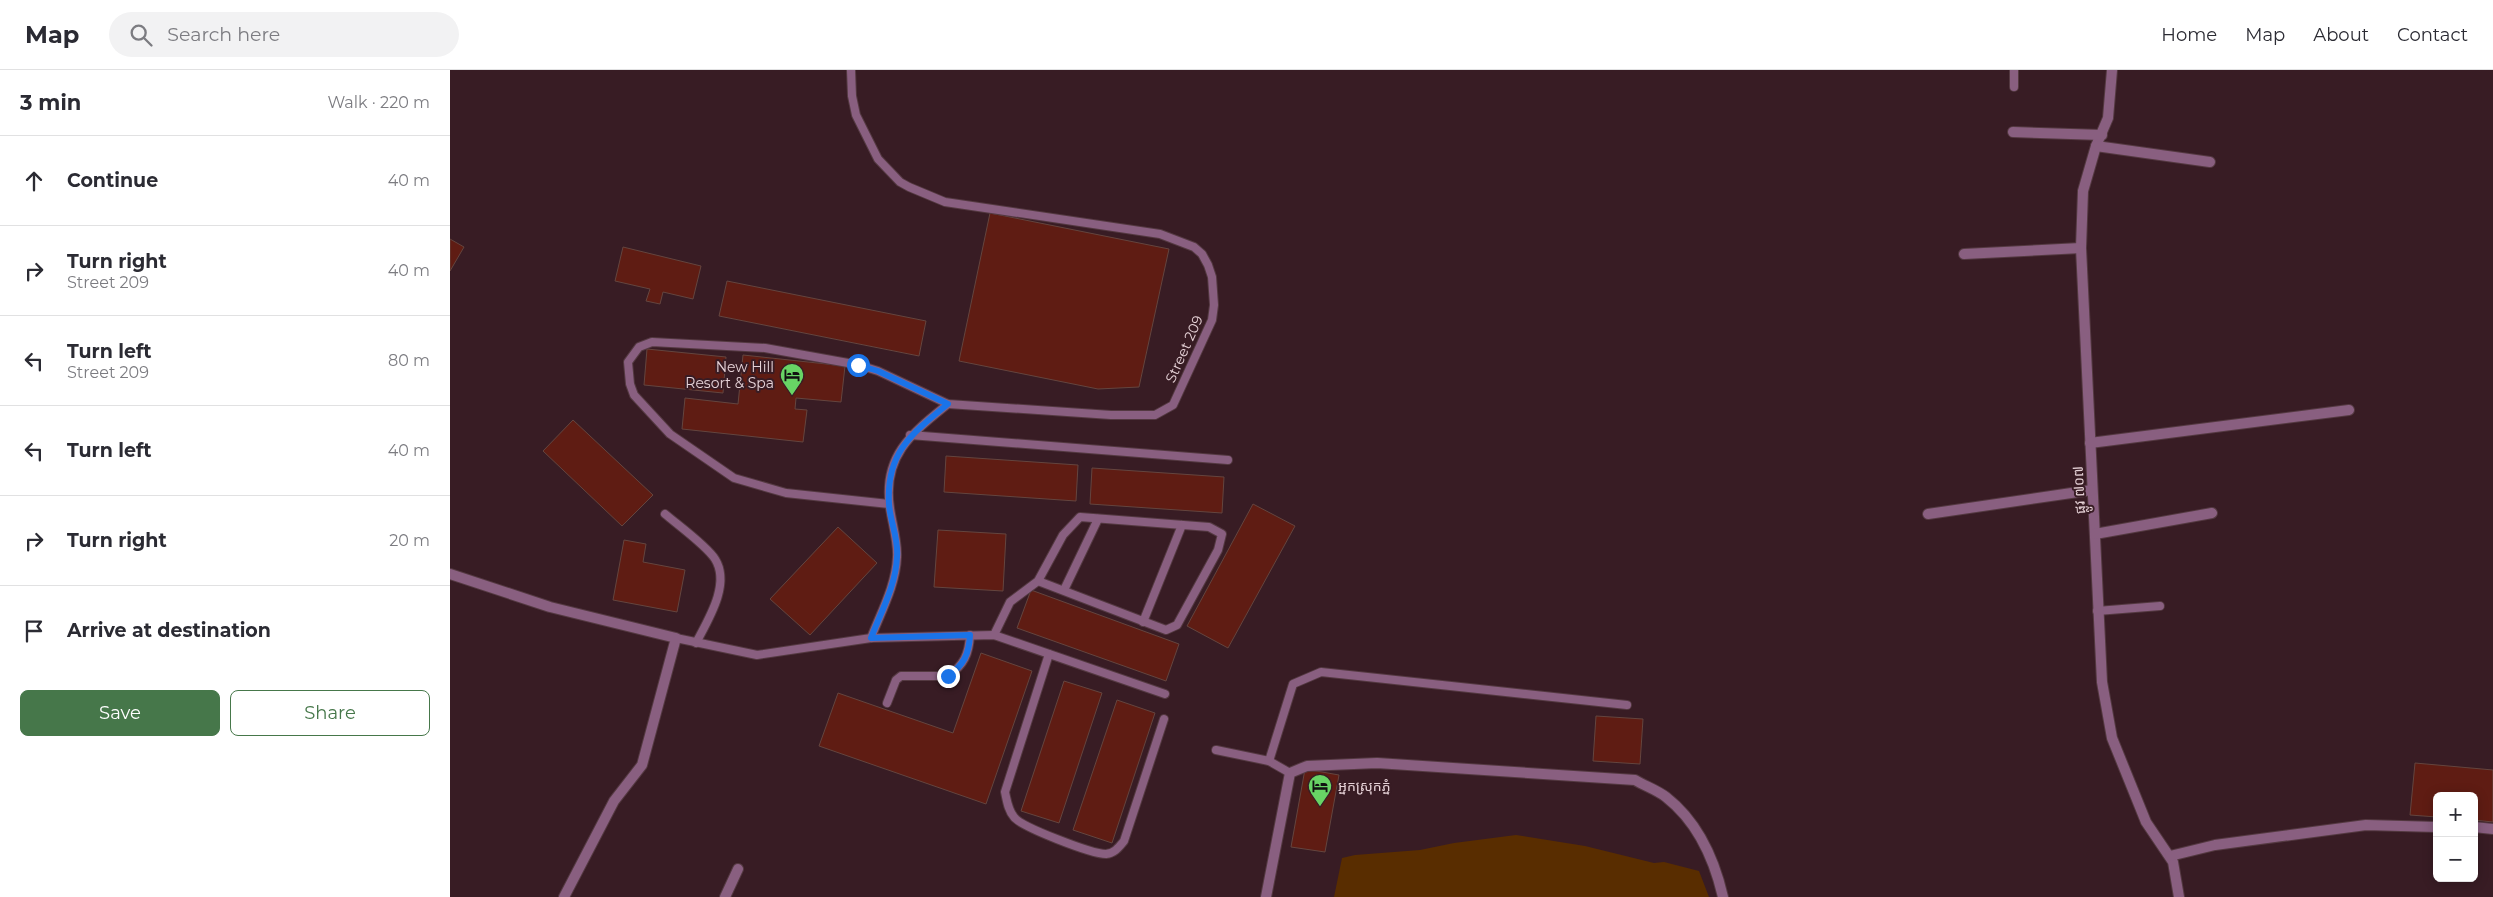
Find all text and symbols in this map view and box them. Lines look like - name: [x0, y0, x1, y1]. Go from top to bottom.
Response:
- search box: [109, 12, 459, 57]
- text: Map: [25, 20, 79, 49]
- icon: search: [127, 21, 155, 49]
- text: Search here: [167, 23, 280, 46]
- text: Home: [2161, 24, 2217, 46]
- text: Map: [2245, 24, 2285, 46]
- text: About: [2313, 24, 2369, 46]
- text: Contact: [2397, 24, 2468, 46]
- text: 3 min: [20, 90, 81, 115]
- text: Walk · 220 m: [327, 93, 430, 112]
- icon: ahead: [20, 167, 48, 195]
- text: Continue: [67, 169, 158, 192]
- text: 40 m: [388, 171, 430, 190]
- text: Turn right: [67, 250, 167, 273]
- icon: right: [20, 257, 48, 285]
- text: 40 m: [388, 261, 430, 280]
- text: Street 209: [67, 273, 149, 292]
- street label: Street 209: [1161, 313, 1207, 385]
- text: Turn left: [67, 340, 152, 363]
- icon: left: [20, 347, 48, 375]
- text: 80 m: [388, 351, 430, 370]
- route start: [847, 354, 870, 377]
- place label: New Hill Resort & Spa: [685, 358, 774, 392]
- hotel icon: New Hill Resort & Spa: [779, 362, 805, 396]
- text: Street 209: [67, 363, 149, 382]
- icon: left: [20, 437, 48, 465]
- text: Turn left: [67, 439, 152, 462]
- text: 40 m: [388, 441, 430, 460]
- street label: ផ្លូវ ៧០៧: [2069, 465, 2092, 514]
- icon: right: [20, 527, 48, 555]
- text: Turn right: [67, 529, 167, 552]
- text: 20 m: [389, 531, 430, 550]
- icon: arrive: [20, 617, 48, 645]
- text: Arrive at destination: [67, 619, 271, 642]
- route end: [937, 665, 960, 688]
- button: Save: [20, 690, 220, 736]
- button: Share: [230, 690, 430, 736]
- hotel icon: អ្នកស្រុកភ្នំ: [1307, 773, 1333, 807]
- place label: អ្នកស្រុកភ្នំ: [1338, 777, 1391, 795]
- map controls: [2433, 792, 2478, 882]
- button: +: [2433, 792, 2478, 837]
- button: −: [2433, 837, 2478, 882]

